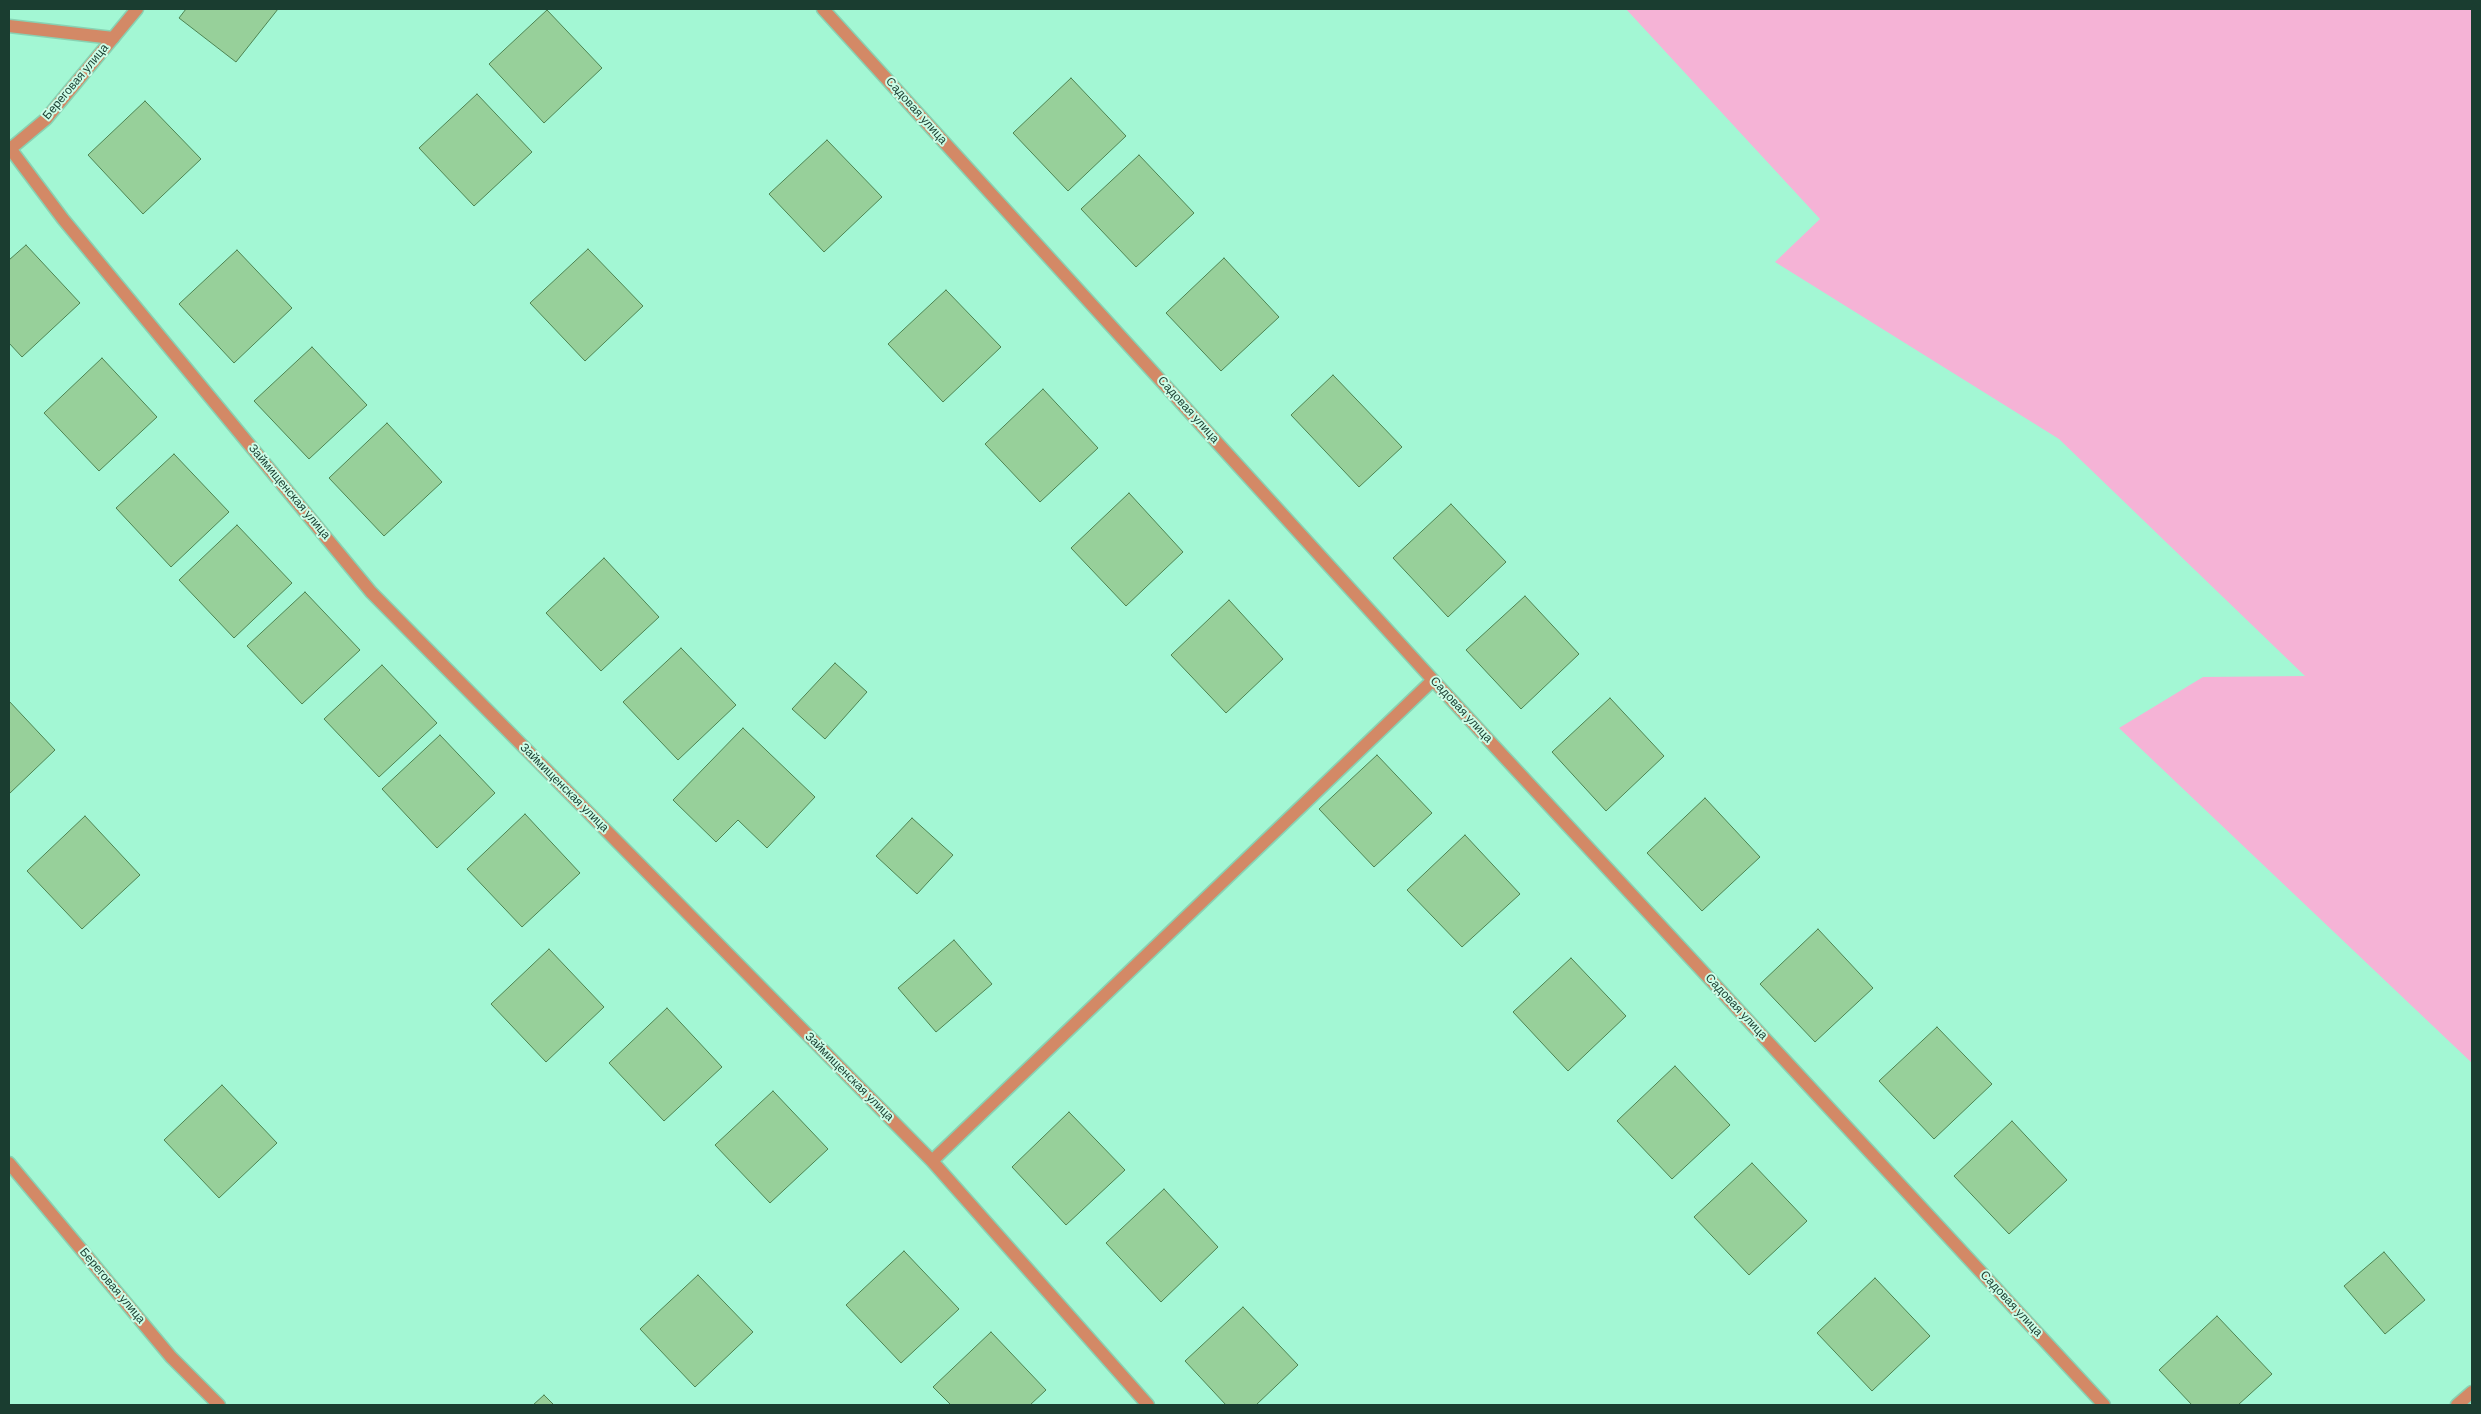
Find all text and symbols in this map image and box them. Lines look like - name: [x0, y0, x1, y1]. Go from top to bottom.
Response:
- street label: Береговая улица: [40, 41, 112, 123]
- street label: Садовая улица: [882, 75, 950, 147]
- street label: Садовая улица: [1154, 374, 1222, 446]
- street label: Займищенская улица: [245, 442, 333, 542]
- street label: Садовая улица: [1427, 674, 1495, 746]
- street label: Займищенская улица: [517, 741, 611, 835]
- street label: Садовая улица: [1702, 971, 1770, 1043]
- street label: Займищенская улица: [802, 1030, 896, 1124]
- street label: Береговая улица: [76, 1245, 148, 1327]
- street label: Садовая улица: [1977, 1268, 2045, 1340]

